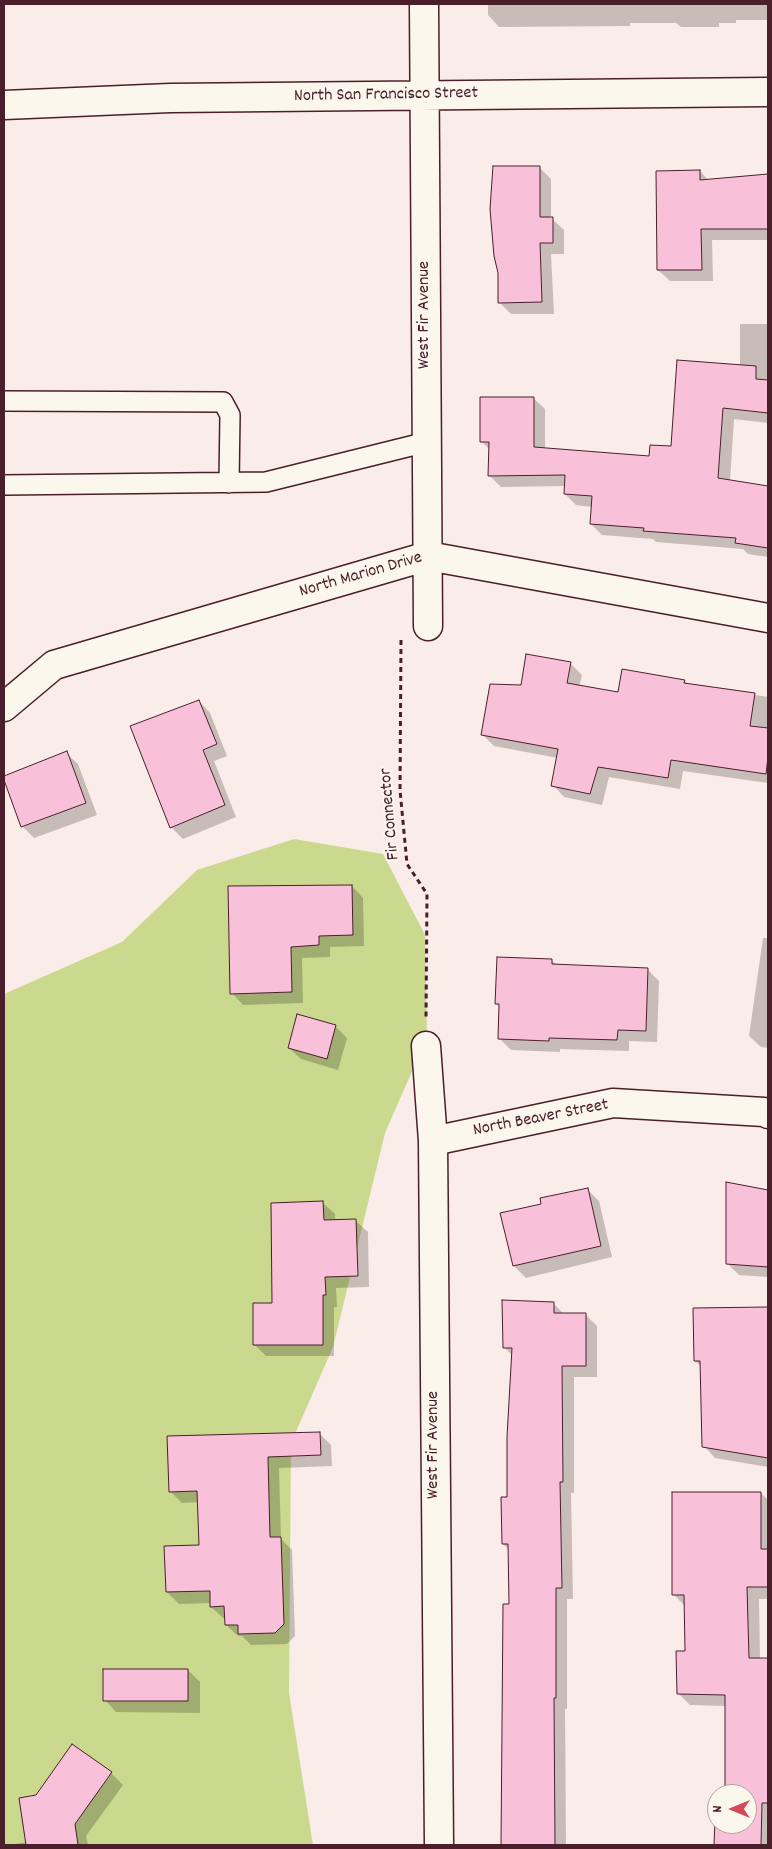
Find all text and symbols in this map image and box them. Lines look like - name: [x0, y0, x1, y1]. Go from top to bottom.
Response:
- street label: North San Francisco Street: [294, 84, 478, 108]
- street label: West Fir Avenue: [415, 261, 437, 369]
- street label: North Marion Drive: [297, 548, 425, 604]
- street label: Fir Connector: [376, 767, 406, 861]
- street label: North Beaver Street: [471, 1095, 611, 1143]
- street label: West Fir Avenue: [424, 1391, 446, 1499]
- north arrow: [707, 1784, 757, 1834]
- text: N: [708, 1806, 728, 1812]

